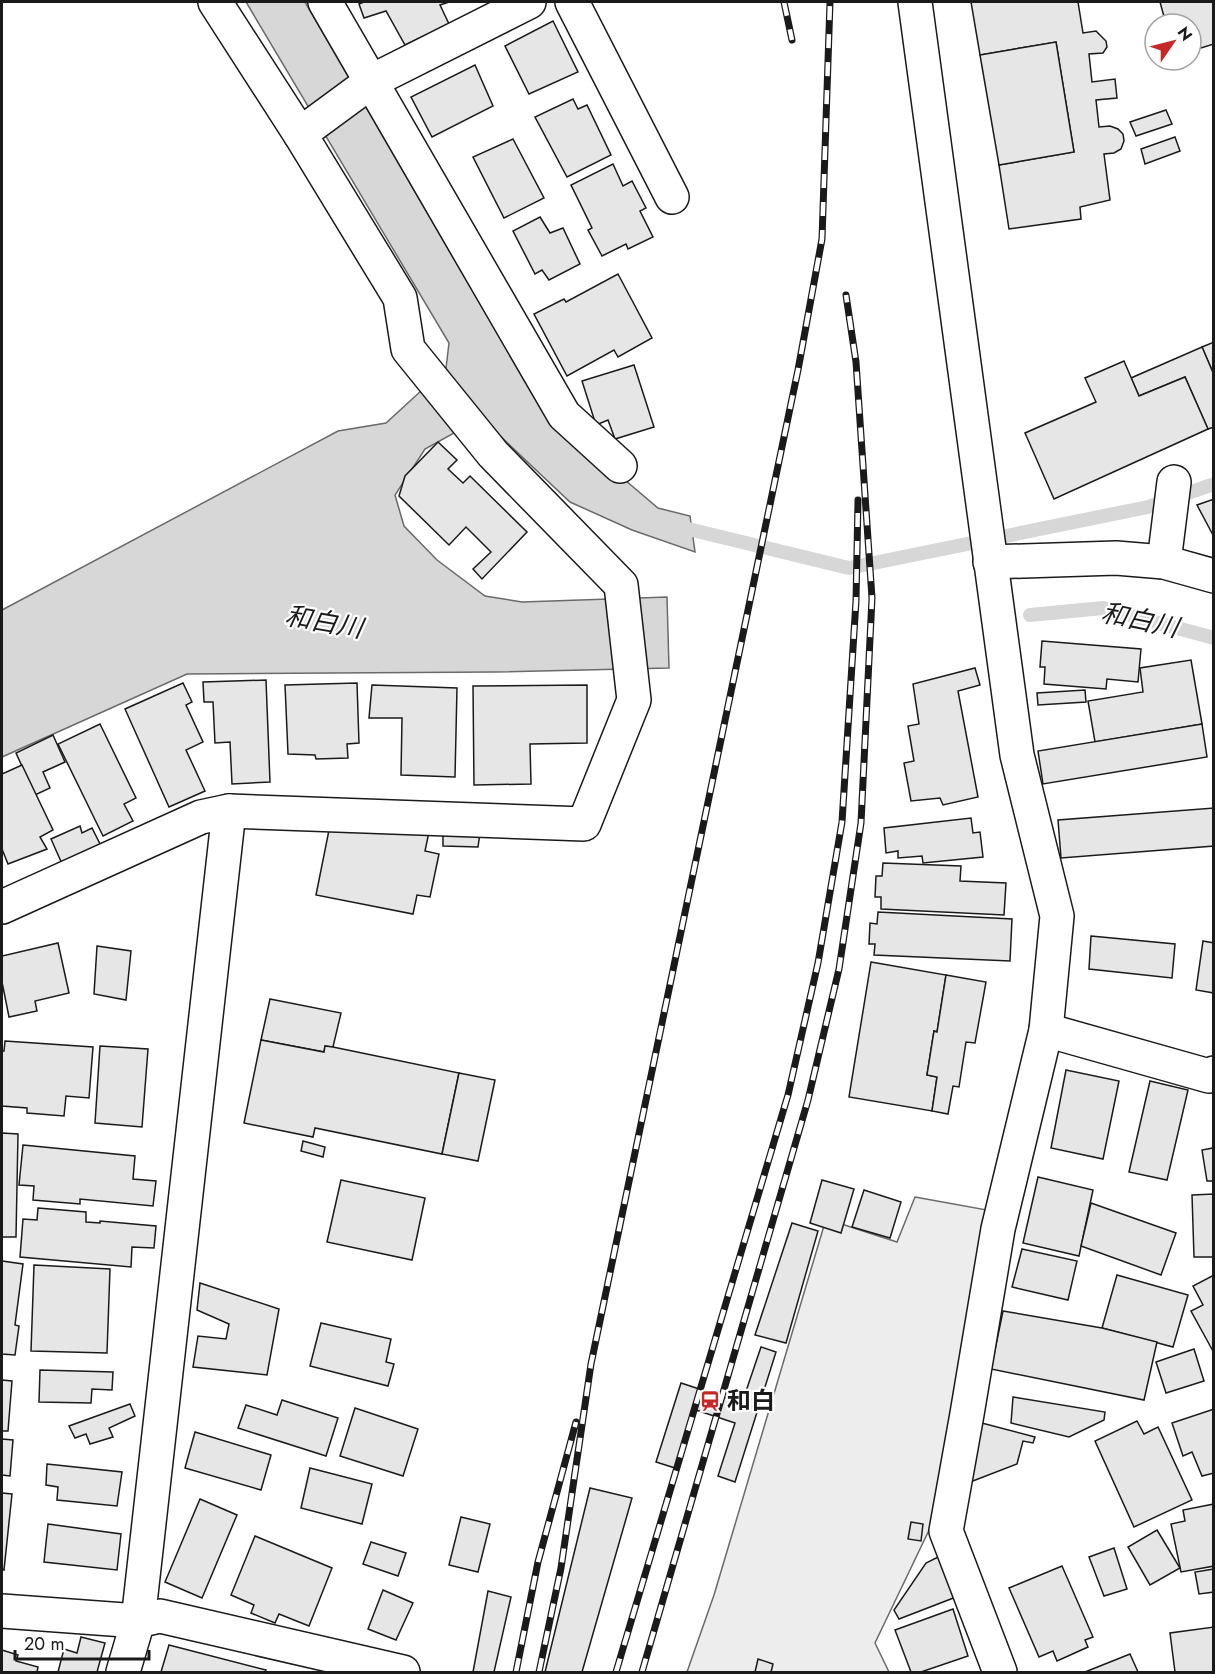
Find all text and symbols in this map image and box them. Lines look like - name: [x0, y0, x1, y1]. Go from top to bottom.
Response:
- north arrow: [1143, 12, 1203, 72]
- text: N: [1172, 22, 1198, 45]
- water label: 和白川: [1098, 593, 1185, 647]
- water label: 和白川: [282, 597, 369, 648]
- place label: 和白: [727, 1383, 775, 1418]
- station icon: 和白: [698, 1389, 722, 1413]
- scale bar: [15, 1623, 148, 1661]
- text: 20 m: [24, 1631, 64, 1657]

